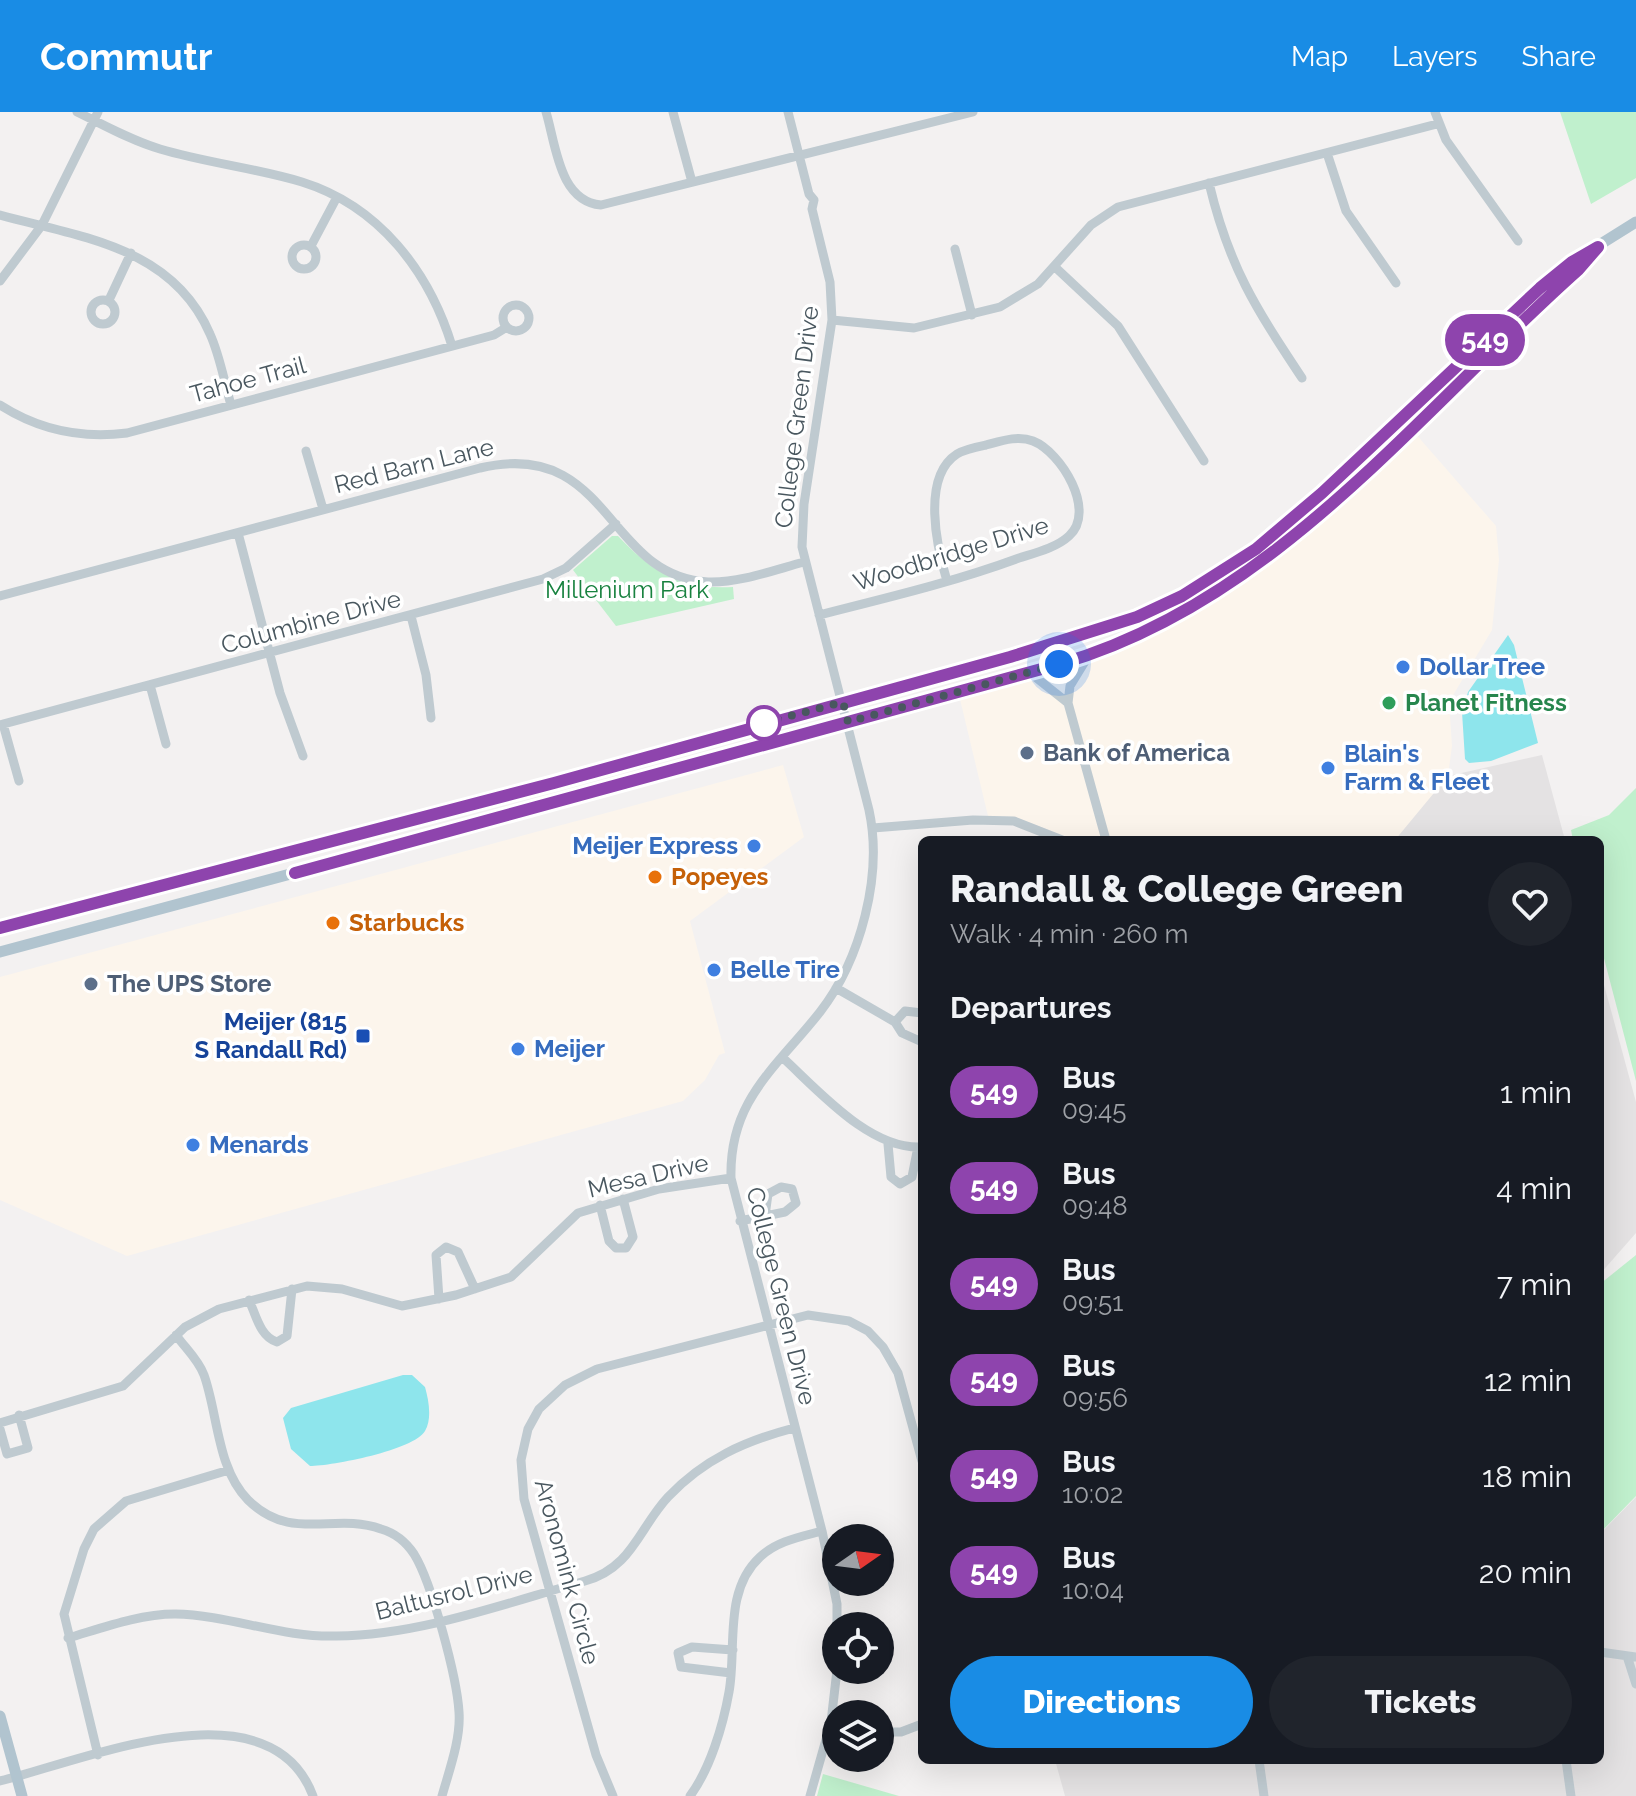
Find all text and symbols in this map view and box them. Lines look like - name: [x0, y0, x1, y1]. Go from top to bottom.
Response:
- text: Commutr: [40, 34, 212, 79]
- text: Map: [1291, 40, 1348, 73]
- text: Layers: [1392, 40, 1478, 73]
- text: Share: [1522, 40, 1596, 73]
- street label: College Green Drive: [768, 304, 825, 530]
- line badge: 549: [1439, 314, 1531, 366]
- text: 549: [1461, 323, 1509, 356]
- street label: Tahoe Trail: [187, 350, 309, 409]
- street label: Red Barn Lane: [331, 432, 497, 499]
- street label: Woodbridge Drive: [850, 510, 1052, 597]
- park label: Millenium Park: [545, 575, 709, 604]
- street label: Columbine Drive: [218, 584, 404, 659]
- your location: [1039, 644, 1079, 684]
- place label: Dollar Tree: [1419, 652, 1545, 681]
- marker: Dollar Tree: [1394, 658, 1412, 676]
- place label: Planet Fitness: [1405, 688, 1567, 717]
- marker: Planet Fitness: [1380, 694, 1398, 712]
- unlabelled marker: [747, 706, 781, 740]
- place label: Bank of America: [1043, 738, 1230, 767]
- place label: Blain's Farm & Fleet: [1344, 739, 1490, 796]
- marker: Bank of America: [1018, 744, 1036, 762]
- marker: Blain's Farm & Fleet: [1319, 759, 1337, 777]
- place label: Meijer Express: [572, 831, 738, 860]
- marker: Meijer Express: [745, 837, 763, 855]
- place label: Popeyes: [671, 862, 769, 891]
- button: heart: [1488, 862, 1572, 946]
- text: Randall & College Green: [950, 866, 1403, 911]
- marker: Popeyes: [646, 868, 664, 886]
- place label: Starbucks: [349, 908, 465, 937]
- marker: Starbucks: [324, 914, 342, 932]
- text: Walk · 4 min · 260 m: [950, 919, 1188, 949]
- place label: Belle Tire: [730, 955, 840, 984]
- marker: Belle Tire: [705, 961, 723, 979]
- place label: The UPS Store: [107, 969, 271, 998]
- marker: The UPS Store: [82, 975, 100, 993]
- text: Departures: [950, 990, 1112, 1025]
- place label: Meijer (815 S Randall Rd): [194, 1007, 347, 1064]
- marker: Meijer (815 S Randall Rd): [354, 1027, 372, 1045]
- place label: Meijer: [534, 1034, 605, 1063]
- marker: Meijer: [509, 1040, 527, 1058]
- text: Bus: [1062, 1060, 1116, 1095]
- text: 549: [970, 1075, 1018, 1108]
- text: 1 min: [1500, 1075, 1572, 1110]
- text: 09:45: [1062, 1095, 1126, 1125]
- place label: Menards: [209, 1130, 309, 1159]
- marker: Menards: [184, 1136, 202, 1154]
- street label: Mesa Drive: [585, 1148, 711, 1203]
- text: Bus: [1062, 1156, 1116, 1191]
- text: 549: [970, 1171, 1018, 1204]
- text: 4 min: [1496, 1171, 1572, 1206]
- street label: College Green Drive: [740, 1184, 823, 1408]
- text: 09:48: [1062, 1191, 1128, 1221]
- text: Bus: [1062, 1252, 1116, 1287]
- text: 549: [970, 1267, 1018, 1300]
- text: 7 min: [1497, 1267, 1572, 1302]
- text: 09:51: [1062, 1287, 1123, 1317]
- text: Bus: [1062, 1348, 1116, 1383]
- text: 549: [970, 1363, 1018, 1396]
- text: 12 min: [1484, 1363, 1572, 1398]
- text: 09:56: [1062, 1383, 1128, 1413]
- text: Bus: [1062, 1444, 1116, 1479]
- text: 549: [970, 1459, 1018, 1492]
- text: 18 min: [1482, 1459, 1572, 1494]
- street label: Aronomink Circle: [529, 1476, 606, 1668]
- text: 10:02: [1062, 1479, 1123, 1509]
- north arrow: [822, 1524, 894, 1596]
- map controls: [822, 1524, 894, 1772]
- text: Bus: [1062, 1540, 1116, 1575]
- text: 549: [970, 1555, 1018, 1588]
- text: 20 min: [1479, 1555, 1572, 1590]
- street label: Baltusrol Drive: [372, 1559, 535, 1626]
- text: 10:04: [1062, 1575, 1124, 1605]
- button: locate: [822, 1612, 894, 1684]
- button: Directions: [950, 1656, 1253, 1748]
- button: Tickets: [1269, 1656, 1572, 1748]
- button: layers: [822, 1700, 894, 1772]

